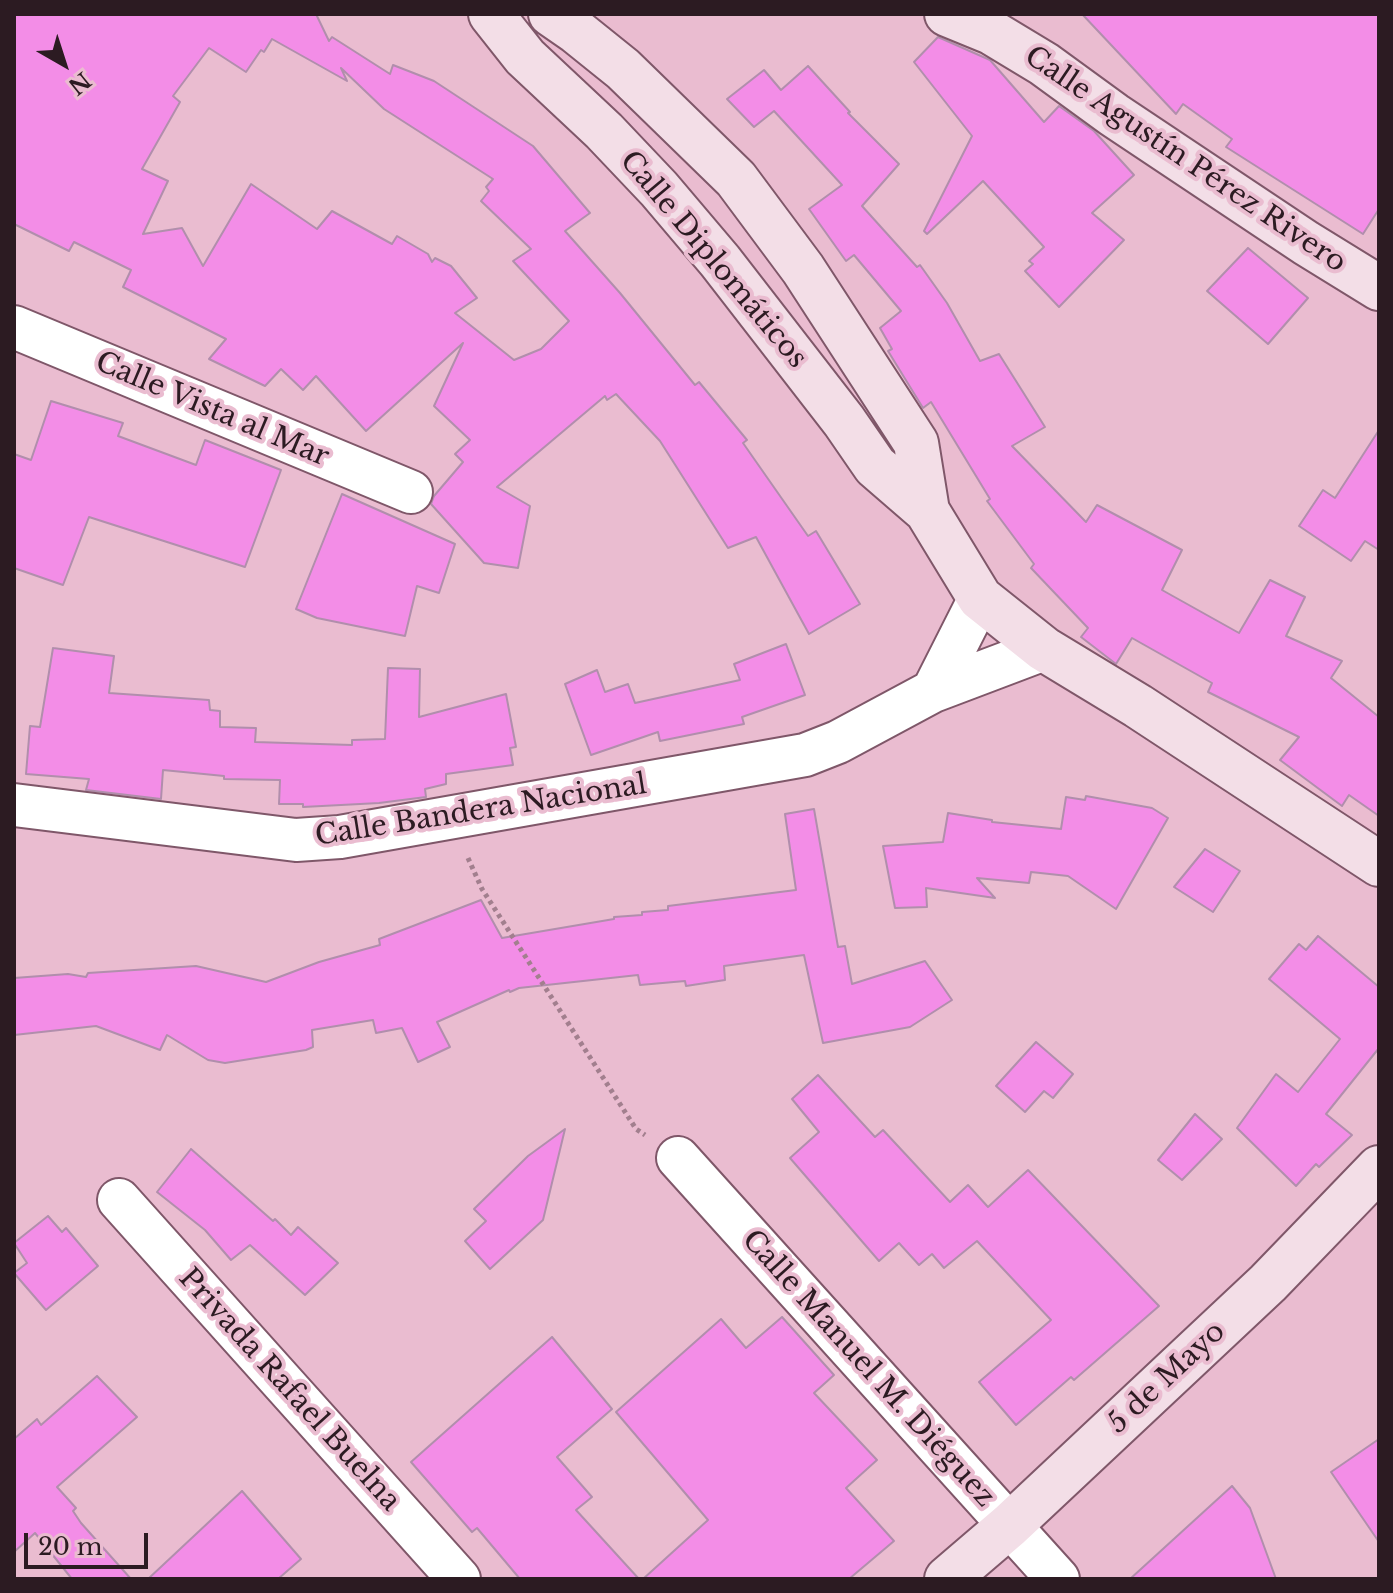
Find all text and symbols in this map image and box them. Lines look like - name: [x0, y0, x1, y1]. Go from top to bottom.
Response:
- north arrow: [24, 24, 104, 104]
- street label: Calle Agustín Pérez Rivero: [1018, 40, 1352, 280]
- text: N: [63, 66, 96, 100]
- street label: Calle Diplomáticos: [612, 145, 814, 375]
- street label: Calle Vista al Mar: [90, 346, 334, 474]
- street label: Calle Bandera Nacional: [313, 768, 649, 854]
- street label: Calle Manuel M. Diéguez: [735, 1224, 1001, 1514]
- street label: Privada Rafael Buelna: [171, 1262, 407, 1518]
- street label: 5 de Mayo: [1101, 1315, 1233, 1441]
- scale bar: [28, 1517, 152, 1567]
- text: 20 m: [38, 1532, 103, 1561]

